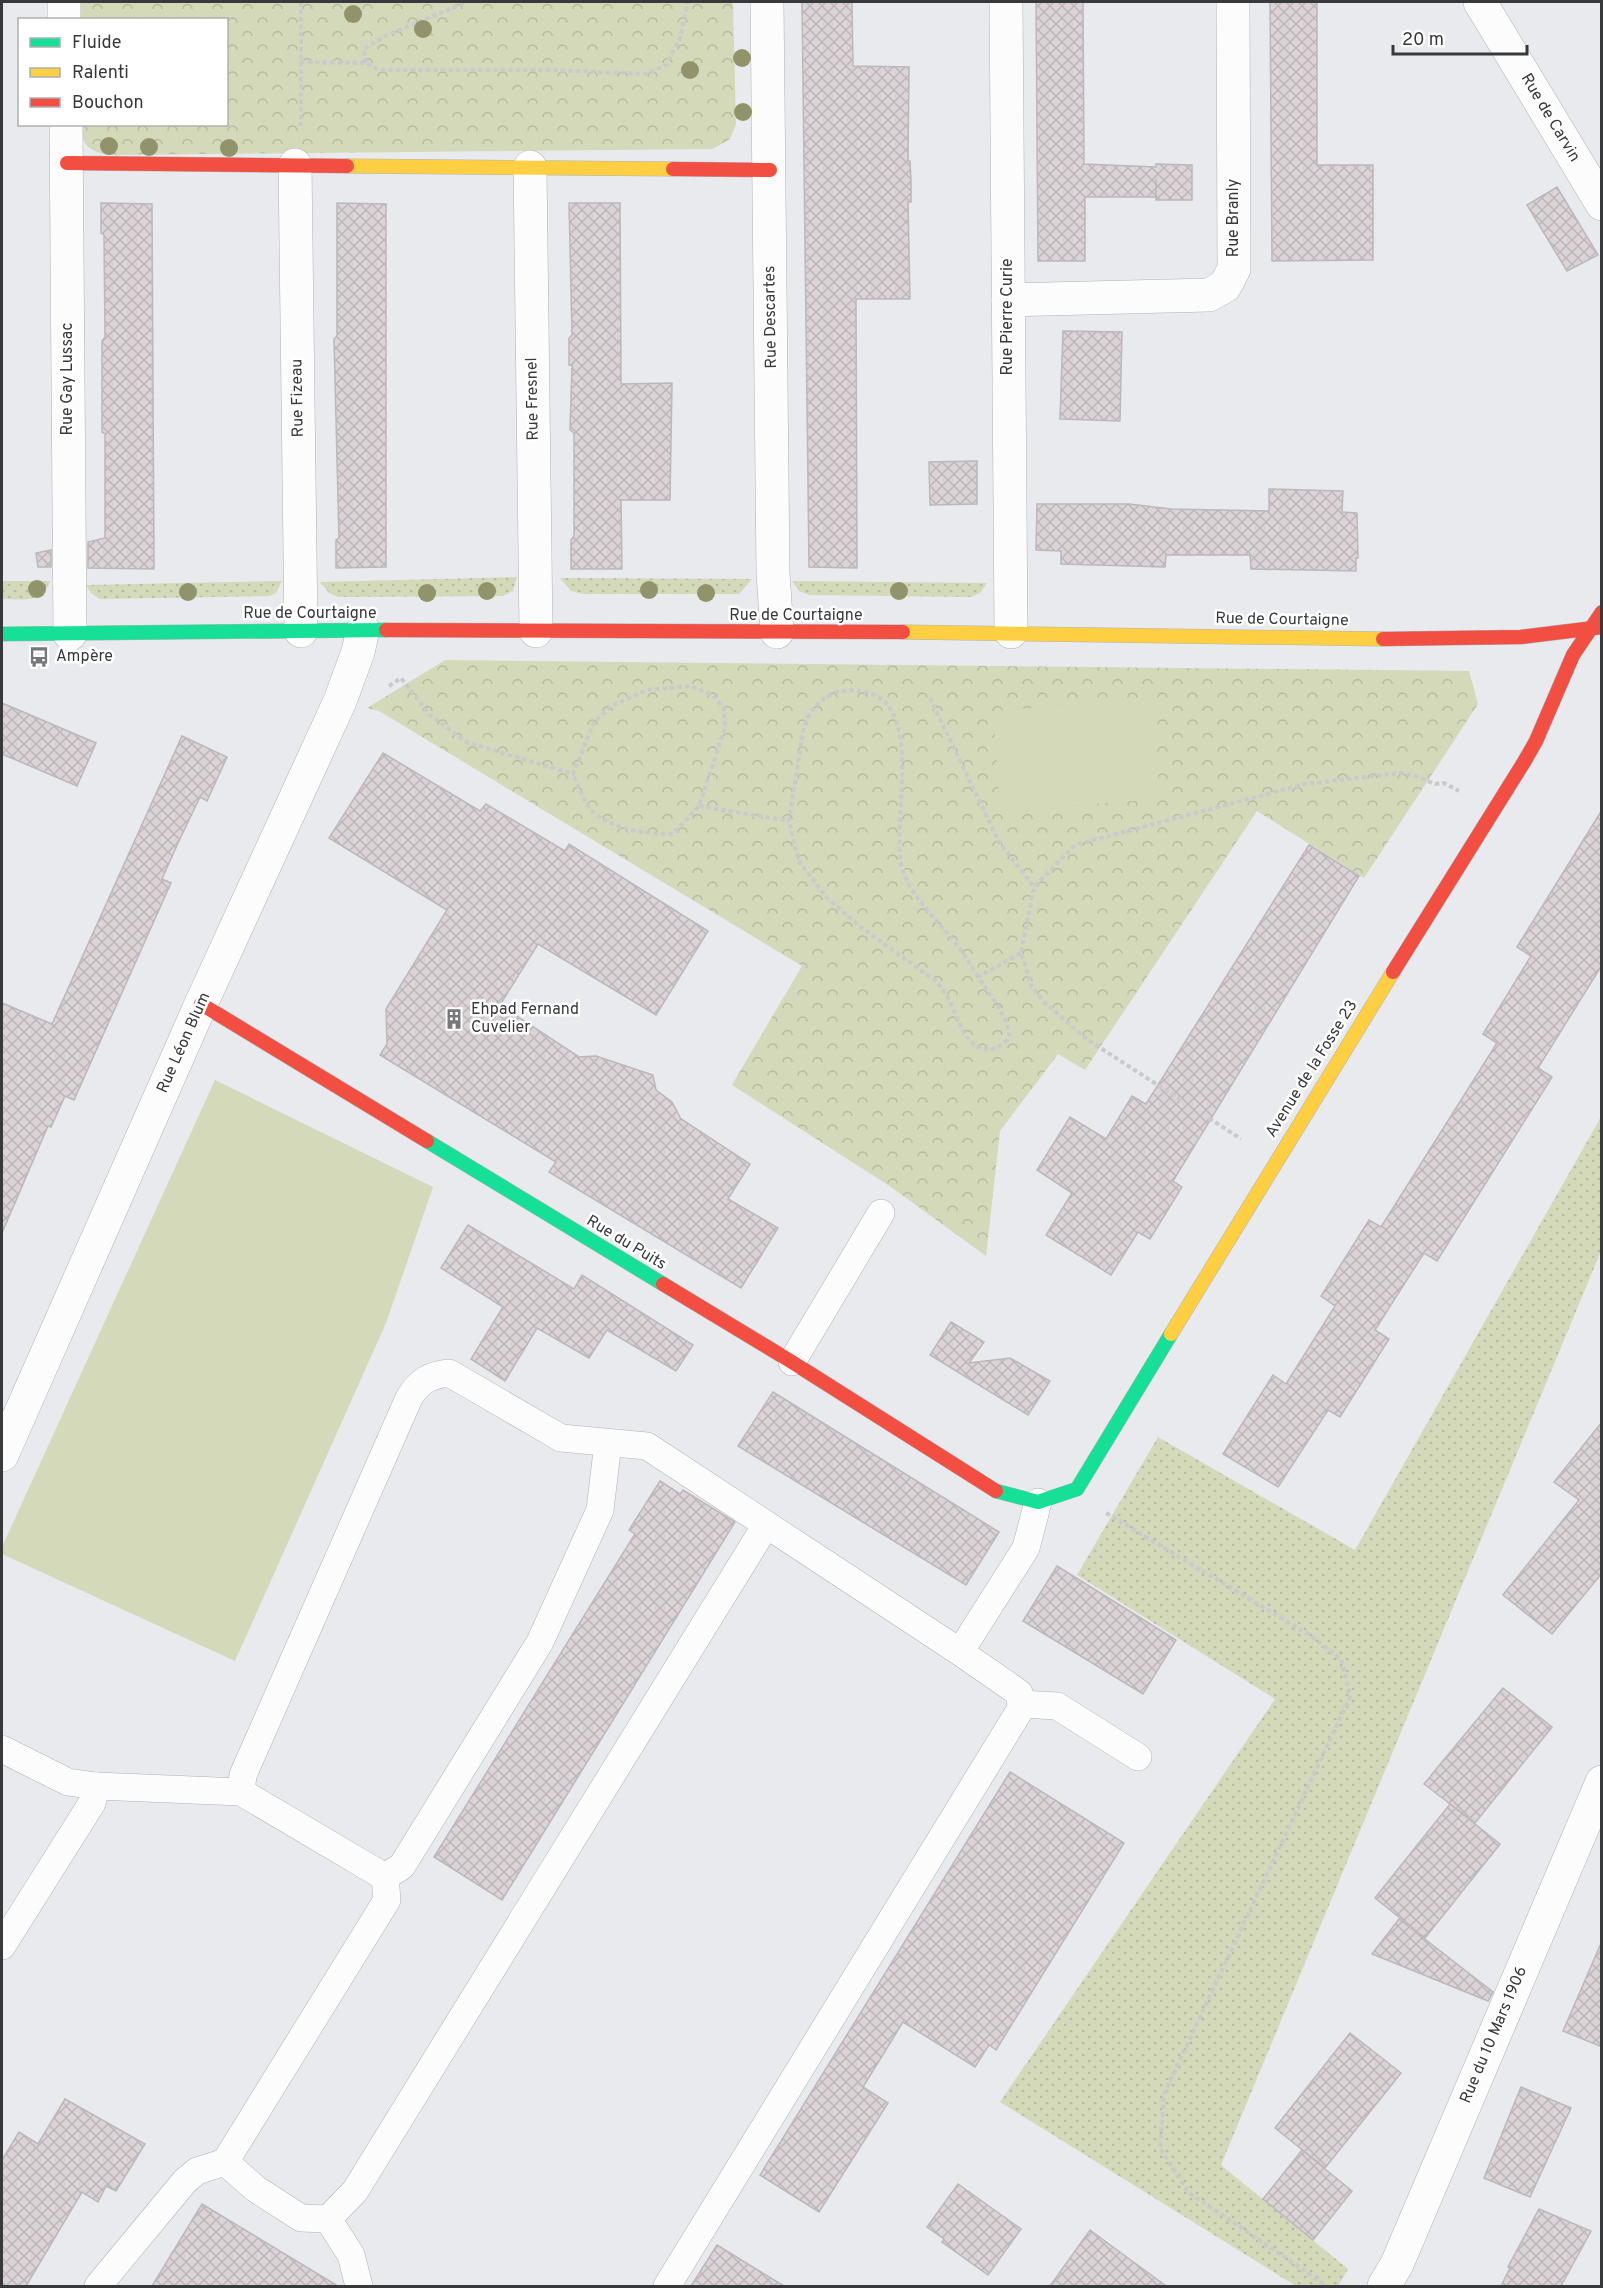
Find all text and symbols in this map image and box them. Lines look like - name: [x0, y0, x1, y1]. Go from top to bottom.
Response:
- legend: [18, 18, 228, 126]
- scale bar: [1393, 18, 1526, 56]
- text: 20 m: [1402, 29, 1444, 52]
- text: Fluide: [72, 32, 121, 55]
- text: Ralenti: [72, 62, 129, 85]
- street label: Rue de Carvin: [1516, 70, 1584, 166]
- text: Bouchon: [72, 92, 144, 115]
- street label: Rue Branly: [1224, 179, 1244, 257]
- street label: Rue Pierre Curie: [998, 258, 1018, 376]
- street label: Rue Descartes: [760, 265, 782, 369]
- street label: Rue Gay Lussac: [58, 323, 78, 435]
- street label: Rue Fresnel: [522, 357, 544, 441]
- street label: Rue Fizeau: [287, 359, 309, 437]
- street label: Rue de Courtaigne: [243, 604, 377, 624]
- street label: Rue de Courtaigne: [729, 606, 863, 626]
- street label: Rue de Courtaigne: [1215, 609, 1349, 631]
- bus stop icon: Ampère: [27, 645, 51, 669]
- place label: Ampère: [56, 647, 113, 667]
- street label: Rue Léon Blum: [153, 989, 215, 1097]
- street label: Avenue de la Fosse 23: [1262, 997, 1362, 1141]
- place label: Ehpad Fernand Cuvelier: [471, 1000, 579, 1038]
- building icon: Ehpad Fernand Cuvelier: [442, 1007, 466, 1031]
- street label: Rue du Puits: [582, 1211, 670, 1275]
- street label: Rue du 10 Mars 1906: [1456, 1963, 1532, 2107]

